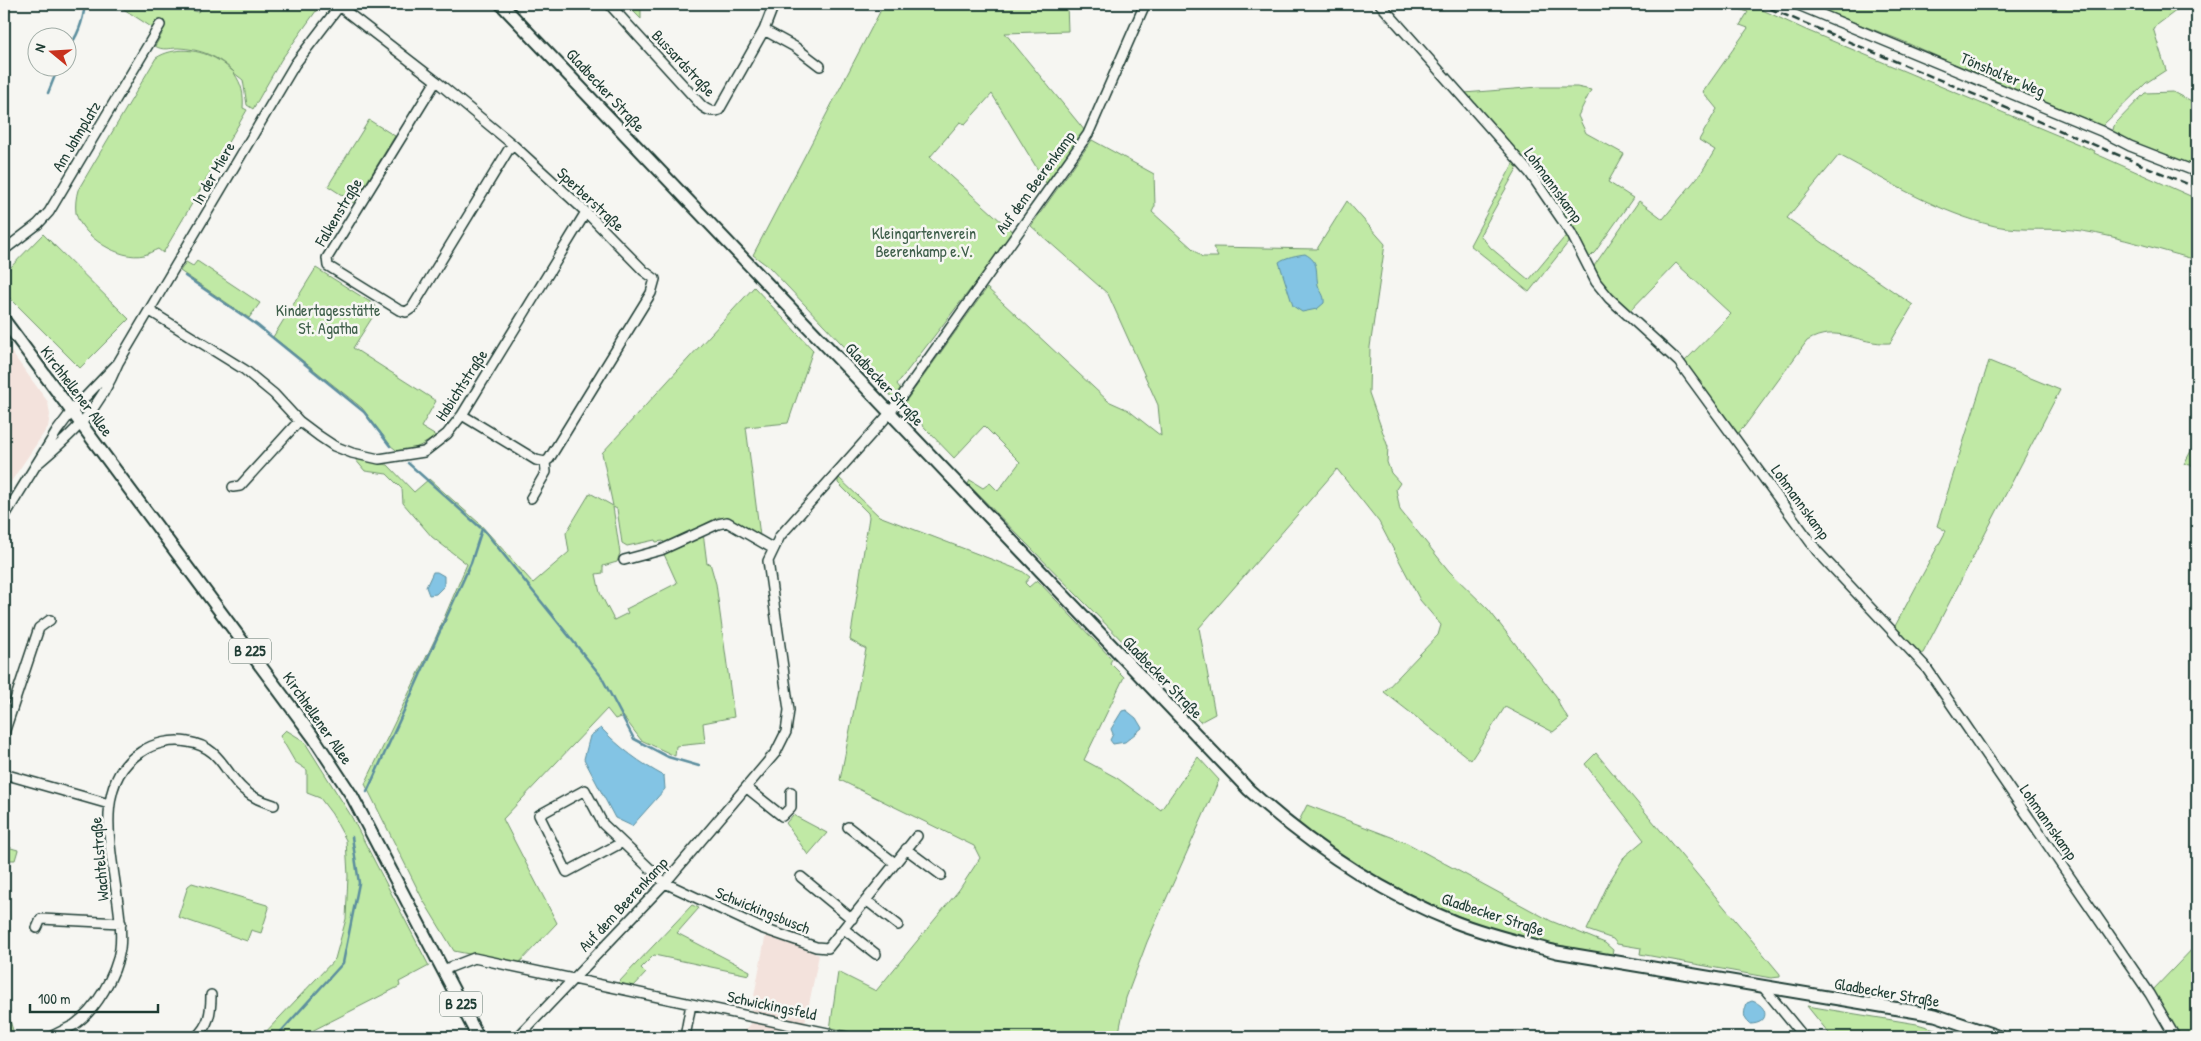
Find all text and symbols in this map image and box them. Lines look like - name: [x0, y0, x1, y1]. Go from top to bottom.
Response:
- street label: Bussardstraße: [647, 25, 721, 102]
- north arrow: [28, 28, 78, 78]
- text: N: [29, 41, 50, 54]
- street label: Gladbecker Straße: [562, 44, 651, 137]
- street label: Tönsholter Weg: [1957, 46, 2049, 102]
- street label: Am Jahnplatz: [46, 97, 106, 175]
- street label: Auf dem Beerenkamp: [990, 126, 1080, 238]
- street label: In der Miere: [186, 137, 240, 208]
- street label: Lohmannskamp: [1519, 143, 1589, 227]
- street label: Sperberstraße: [552, 162, 630, 236]
- street label: Falkenstraße: [309, 173, 367, 251]
- park label: Kleingartenverein Beerenkamp e.V.: [872, 222, 976, 262]
- park label: Kindertagesstätte St. Agatha: [276, 299, 381, 339]
- street label: Gladbecker Straße: [841, 338, 930, 431]
- street label: Kirchhellener Allee: [36, 341, 119, 441]
- street label: Habichtstraße: [430, 344, 493, 425]
- street label: Lohmannskamp: [1766, 460, 1836, 544]
- street label: Gladbecker Straße: [1118, 631, 1208, 723]
- road number: B 225: [229, 638, 271, 664]
- street label: Kirchhellener Allee: [278, 667, 358, 769]
- street label: Lohmannskamp: [2015, 780, 2083, 864]
- street label: Wachtelstraße: [84, 816, 114, 902]
- street label: Auf dem Beerenkamp: [573, 852, 673, 956]
- street label: Schwickingsbusch: [712, 881, 814, 939]
- street label: Gladbecker Straße: [1439, 887, 1548, 941]
- street label: Gladbecker Straße: [1833, 972, 1942, 1012]
- scale bar: [30, 981, 158, 1013]
- street label: Schwickingsfeld: [725, 985, 819, 1025]
- text: 100 m: [38, 988, 71, 1009]
- road number: B 225: [440, 992, 482, 1016]

